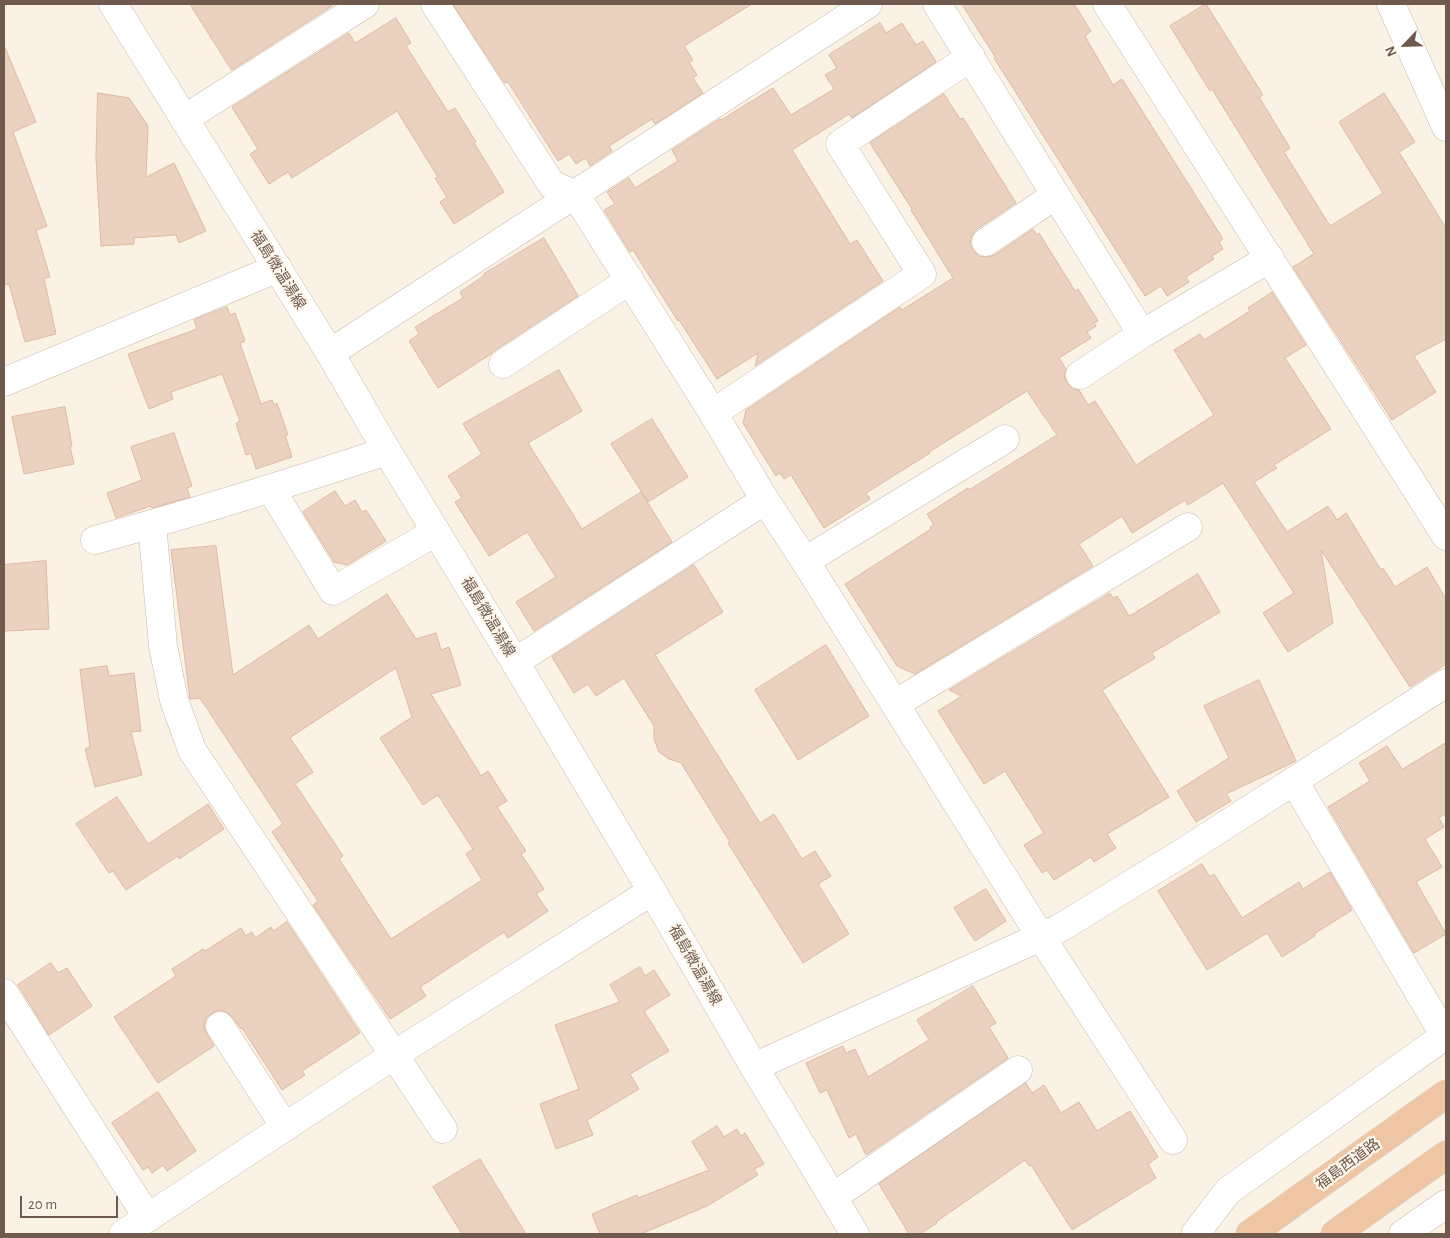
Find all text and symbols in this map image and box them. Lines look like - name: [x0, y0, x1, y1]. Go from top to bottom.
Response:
- north arrow: [1380, 20, 1430, 70]
- text: N: [1383, 44, 1400, 58]
- street label: 福島微温湯線: [247, 227, 309, 313]
- street label: 福島微温湯線: [457, 574, 519, 660]
- street label: 福島微温湯線: [665, 922, 725, 1008]
- street label: 福島西道路: [1312, 1135, 1384, 1193]
- scale bar: [22, 1186, 120, 1218]
- text: 20 m: [28, 1197, 57, 1212]

